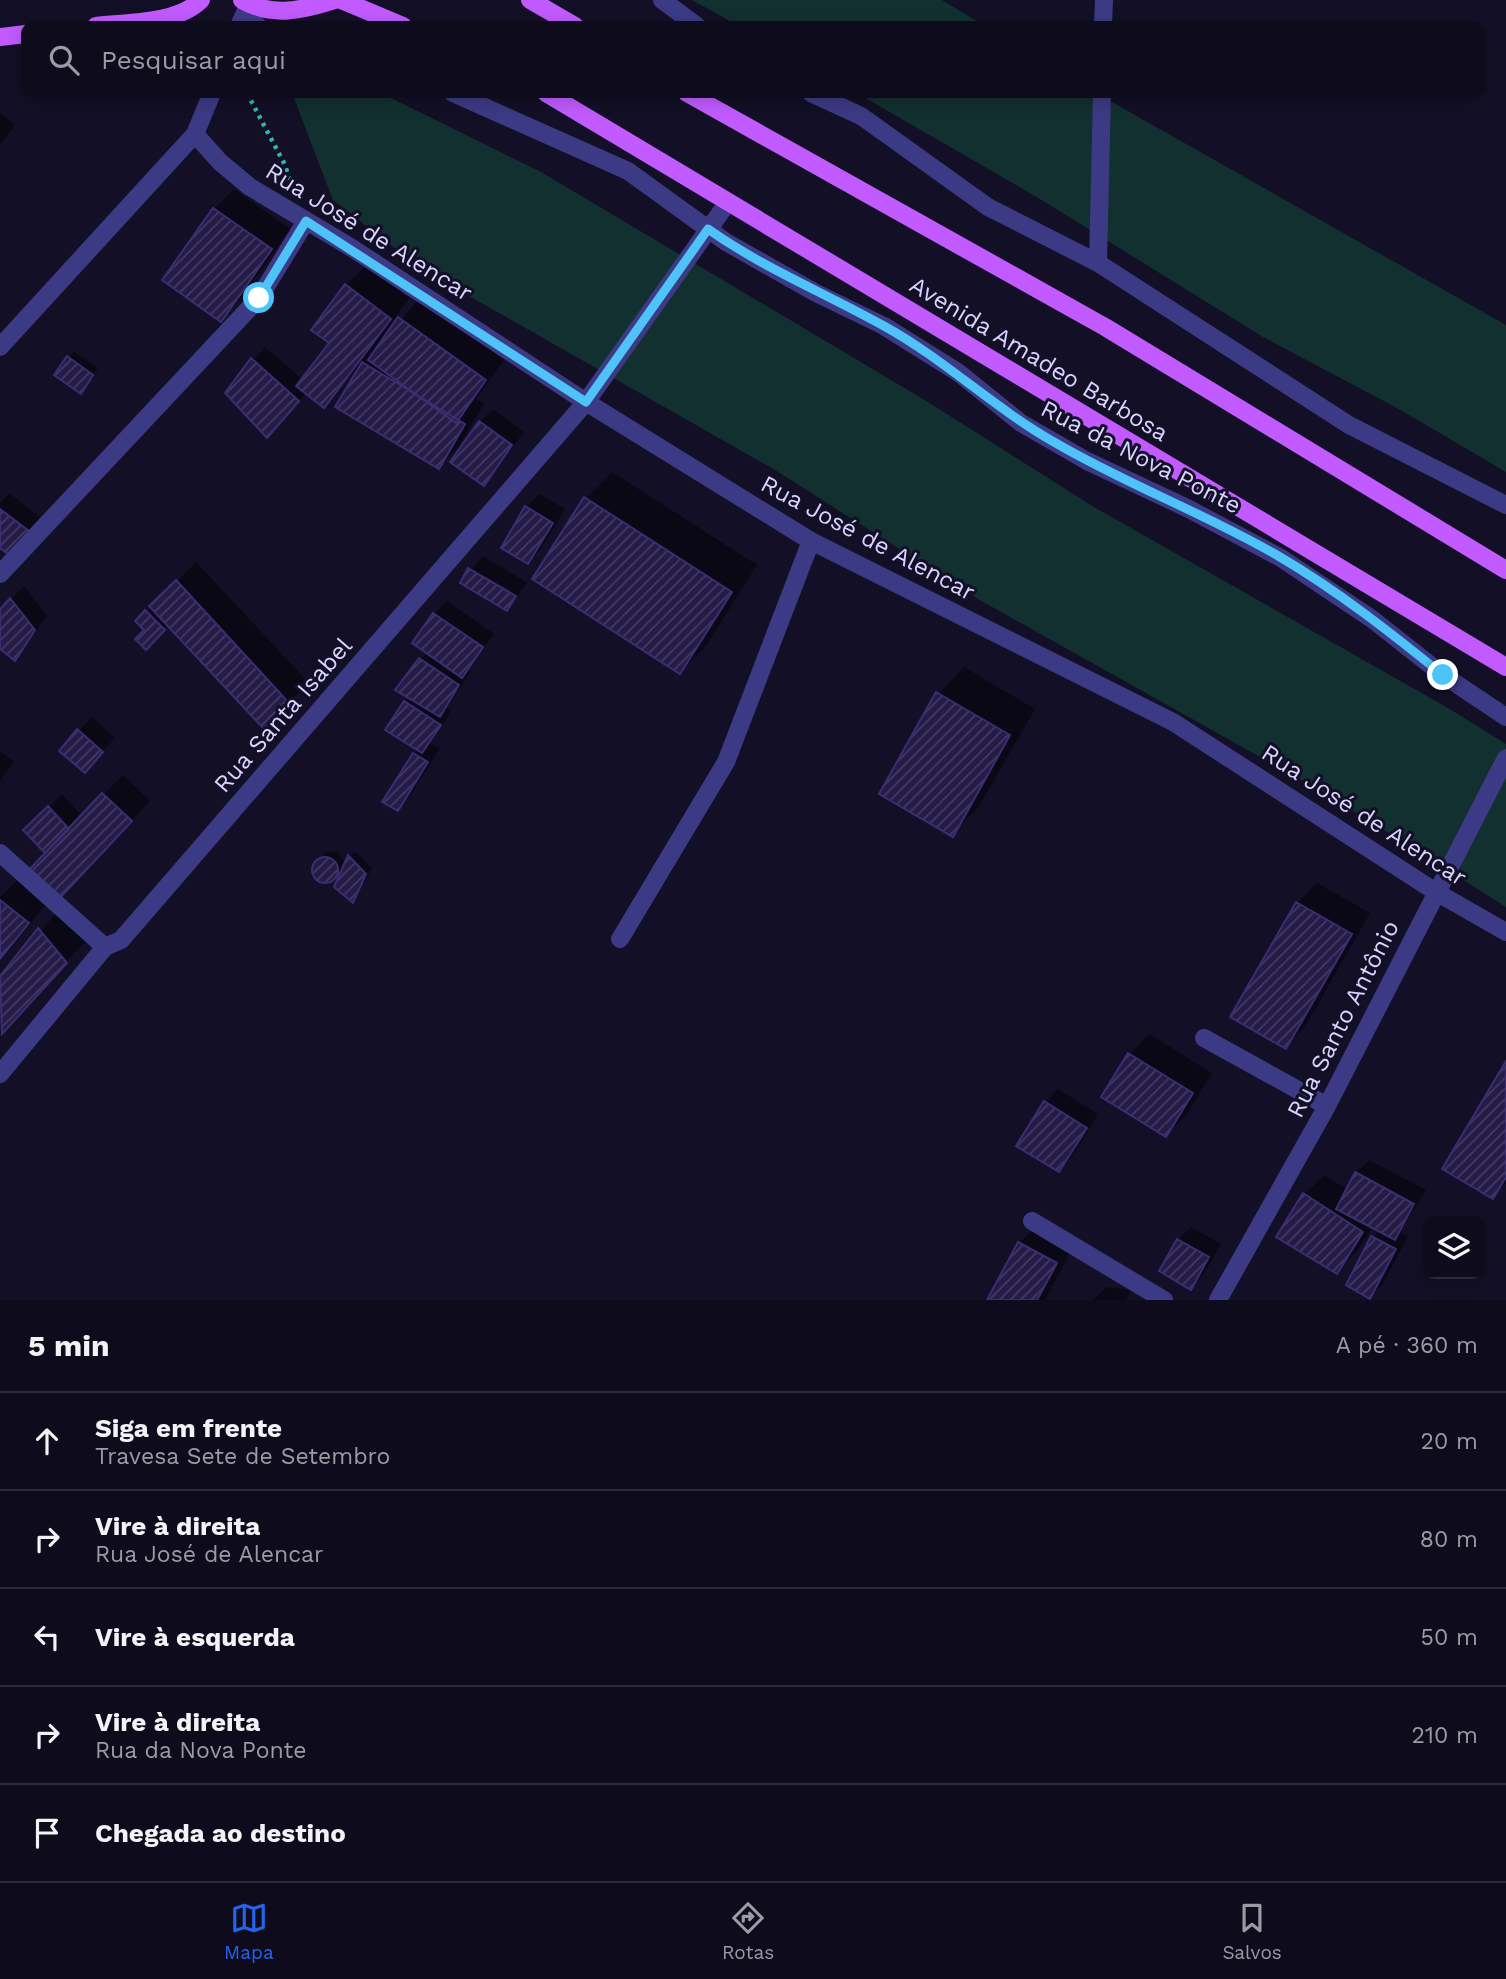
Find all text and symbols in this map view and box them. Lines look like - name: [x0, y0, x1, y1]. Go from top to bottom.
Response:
- search box: [21, 21, 1485, 98]
- icon: search: [45, 41, 83, 79]
- text: Pesquisar aqui: [101, 45, 286, 75]
- street label: Rua José de Alencar: [260, 157, 478, 307]
- street label: Avenida Amadeo Barbosa: [905, 271, 1173, 447]
- route start: [243, 282, 274, 313]
- street label: Rua da Nova Ponte: [1036, 394, 1246, 520]
- street label: Rua José de Alencar: [756, 470, 980, 606]
- street label: Rua Santa Isabel: [208, 631, 358, 798]
- route end: [1427, 659, 1458, 690]
- street label: Rua José de Alencar: [1256, 738, 1472, 892]
- street label: Rua Santo Antônio: [1281, 916, 1405, 1122]
- map controls: [1422, 1216, 1485, 1279]
- button: layers: [1422, 1216, 1485, 1279]
- text: 5 min: [28, 1328, 110, 1363]
- text: A pé · 360 m: [1336, 1332, 1478, 1359]
- text: Siga em frente: [95, 1413, 282, 1443]
- icon: ahead: [28, 1422, 66, 1460]
- text: 20 m: [1421, 1428, 1478, 1455]
- text: Travesa Sete de Setembro: [95, 1443, 390, 1470]
- text: Vire à direita: [95, 1511, 260, 1541]
- icon: right: [28, 1520, 66, 1558]
- text: 80 m: [1420, 1526, 1478, 1553]
- text: Rua José de Alencar: [95, 1541, 324, 1568]
- icon: left: [28, 1618, 66, 1656]
- text: Vire à esquerda: [95, 1622, 295, 1652]
- text: 50 m: [1421, 1624, 1478, 1651]
- text: Vire à direita: [95, 1707, 260, 1737]
- icon: right: [28, 1716, 66, 1754]
- text: 210 m: [1412, 1722, 1478, 1749]
- text: Rua da Nova Ponte: [95, 1737, 306, 1764]
- icon: arrive: [28, 1814, 66, 1852]
- text: Chegada ao destino: [95, 1818, 346, 1848]
- tab: Mapa: [224, 1899, 274, 1964]
- tab: Rotas: [722, 1899, 774, 1964]
- tab: Salvos: [1222, 1899, 1282, 1964]

